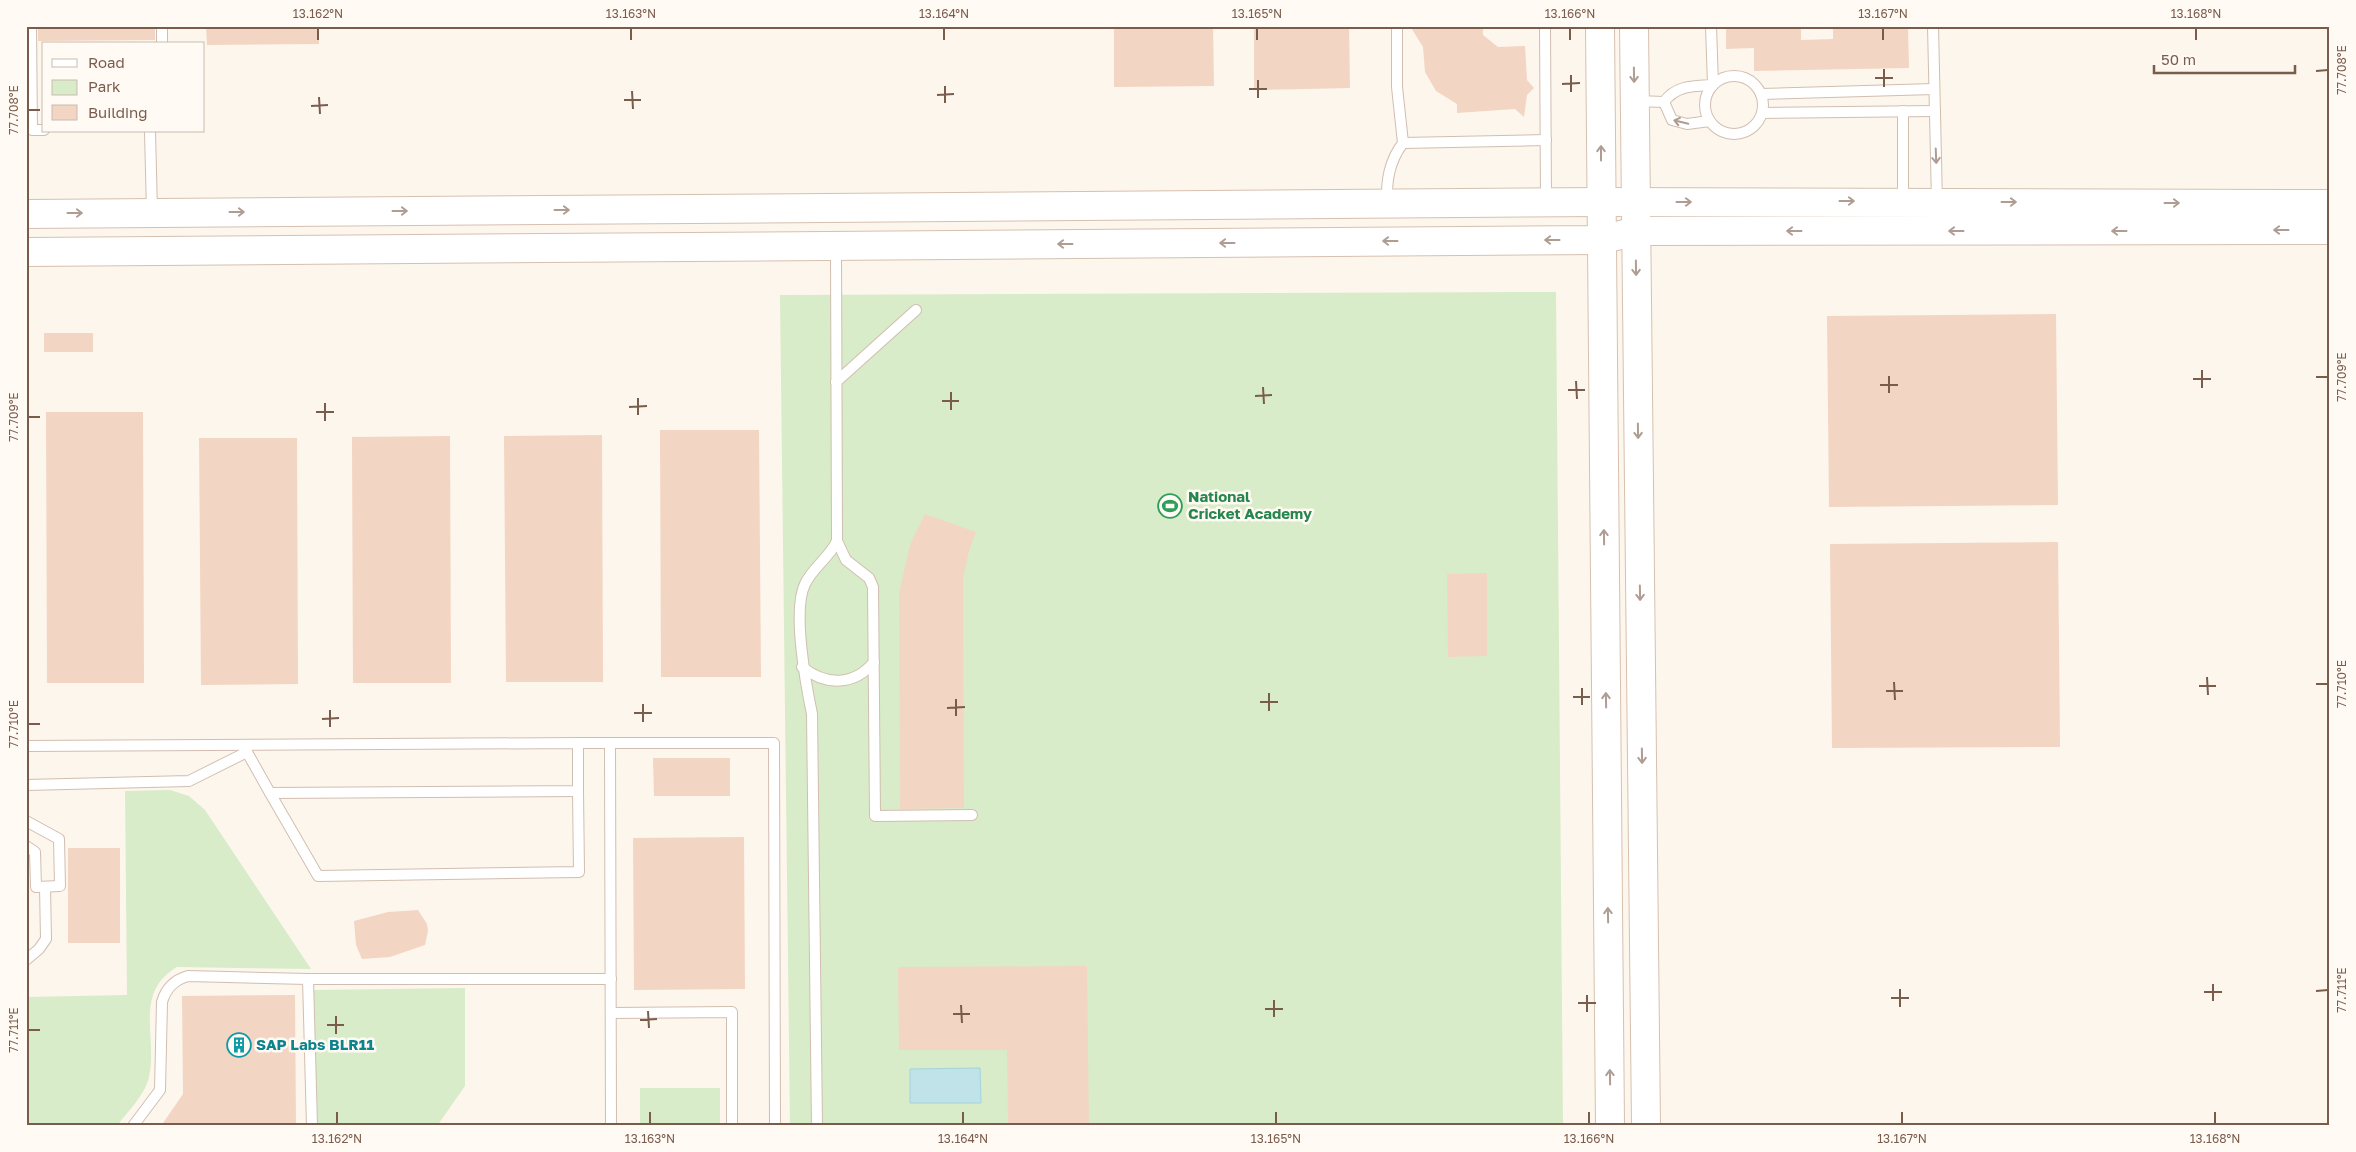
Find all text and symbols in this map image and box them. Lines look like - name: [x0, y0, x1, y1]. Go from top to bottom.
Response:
- text: 13.162°N: [293, 6, 343, 21]
- text: 13.163°N: [606, 6, 656, 21]
- text: 13.164°N: [919, 6, 969, 21]
- text: 13.165°N: [1232, 6, 1282, 21]
- text: 13.166°N: [1545, 6, 1595, 21]
- text: 13.167°N: [1858, 6, 1908, 21]
- text: 13.168°N: [2171, 6, 2221, 21]
- legend: [42, 42, 205, 132]
- scale bar: [2154, 42, 2295, 74]
- text: 77.708°E: [2334, 45, 2349, 95]
- text: 50 m: [2161, 50, 2196, 68]
- text: Road: [88, 53, 125, 71]
- one-way arrow: [1629, 66, 1639, 83]
- text: Park: [88, 77, 121, 95]
- text: 77.708°E: [6, 85, 21, 135]
- text: Building: [88, 103, 148, 121]
- one-way arrow: [1674, 117, 1690, 126]
- one-way arrow: [1596, 145, 1606, 162]
- one-way arrow: [1931, 148, 1941, 164]
- one-way arrow: [1838, 196, 1855, 206]
- one-way arrow: [1676, 197, 1692, 207]
- one-way arrow: [2001, 197, 2017, 207]
- one-way arrow: [2164, 198, 2180, 208]
- one-way arrow: [554, 205, 570, 215]
- one-way arrow: [392, 206, 408, 216]
- one-way arrow: [229, 207, 245, 217]
- one-way arrow: [67, 209, 83, 218]
- one-way arrow: [2273, 225, 2290, 235]
- one-way arrow: [1786, 226, 1802, 236]
- one-way arrow: [1948, 226, 1964, 236]
- one-way arrow: [2111, 226, 2127, 236]
- one-way arrow: [1544, 235, 1560, 245]
- one-way arrow: [1382, 236, 1398, 246]
- one-way arrow: [1219, 238, 1236, 248]
- one-way arrow: [1057, 239, 1073, 249]
- one-way arrow: [1631, 260, 1641, 276]
- text: 77.709°E: [2334, 352, 2349, 402]
- text: 77.709°E: [6, 392, 21, 442]
- one-way arrow: [1633, 422, 1643, 438]
- place label: National Cricket Academy: [1188, 487, 1312, 522]
- sports icon: National Cricket Academy: [1157, 493, 1183, 519]
- one-way arrow: [1599, 529, 1609, 546]
- one-way arrow: [1635, 584, 1645, 601]
- text: 77.710°E: [2334, 660, 2349, 708]
- one-way arrow: [1601, 692, 1611, 708]
- text: 77.710°E: [6, 700, 21, 748]
- one-way arrow: [1637, 747, 1647, 763]
- one-way arrow: [1603, 907, 1613, 923]
- text: 77.711°E: [2334, 967, 2349, 1013]
- text: 77.711°E: [6, 1007, 21, 1053]
- building icon: SAP Labs BLR11: [226, 1032, 252, 1058]
- place label: SAP Labs BLR11: [256, 1035, 374, 1053]
- one-way arrow: [1605, 1069, 1615, 1086]
- text: 13.162°N: [312, 1131, 362, 1146]
- text: 13.163°N: [625, 1131, 675, 1146]
- text: 13.164°N: [938, 1131, 988, 1146]
- text: 13.165°N: [1251, 1131, 1301, 1146]
- text: 13.166°N: [1564, 1131, 1614, 1146]
- text: 13.167°N: [1877, 1131, 1927, 1146]
- text: 13.168°N: [2190, 1131, 2240, 1146]

